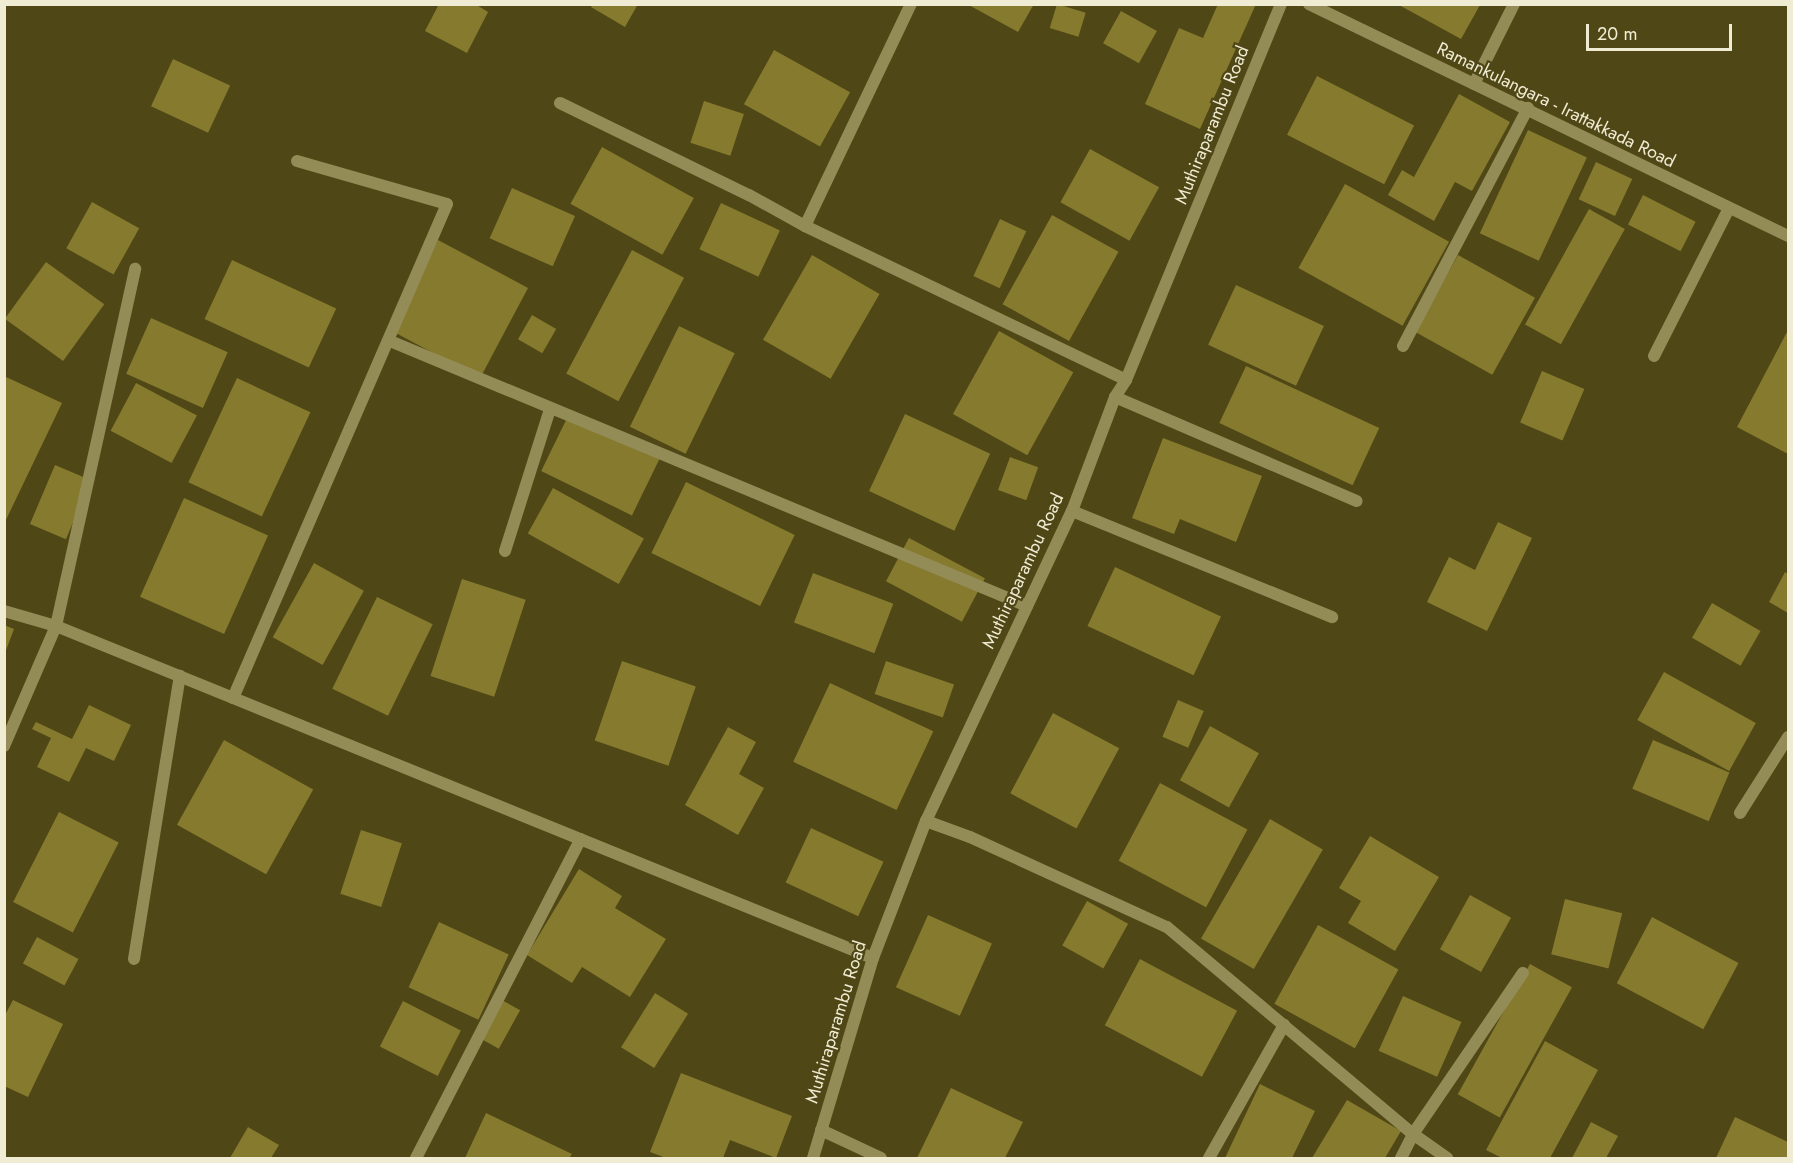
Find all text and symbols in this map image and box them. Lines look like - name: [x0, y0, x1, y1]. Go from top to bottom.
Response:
- scale bar: [1589, 12, 1734, 50]
- text: 20 m: [1597, 21, 1637, 47]
- street label: Ramankulangara - Irattakkada Road: [1433, 38, 1679, 172]
- street label: Muthiraparambu Road: [1170, 43, 1254, 207]
- street label: Muthiraparambu Road: [977, 490, 1069, 652]
- street label: Muthiraparambu Road: [801, 938, 871, 1106]

